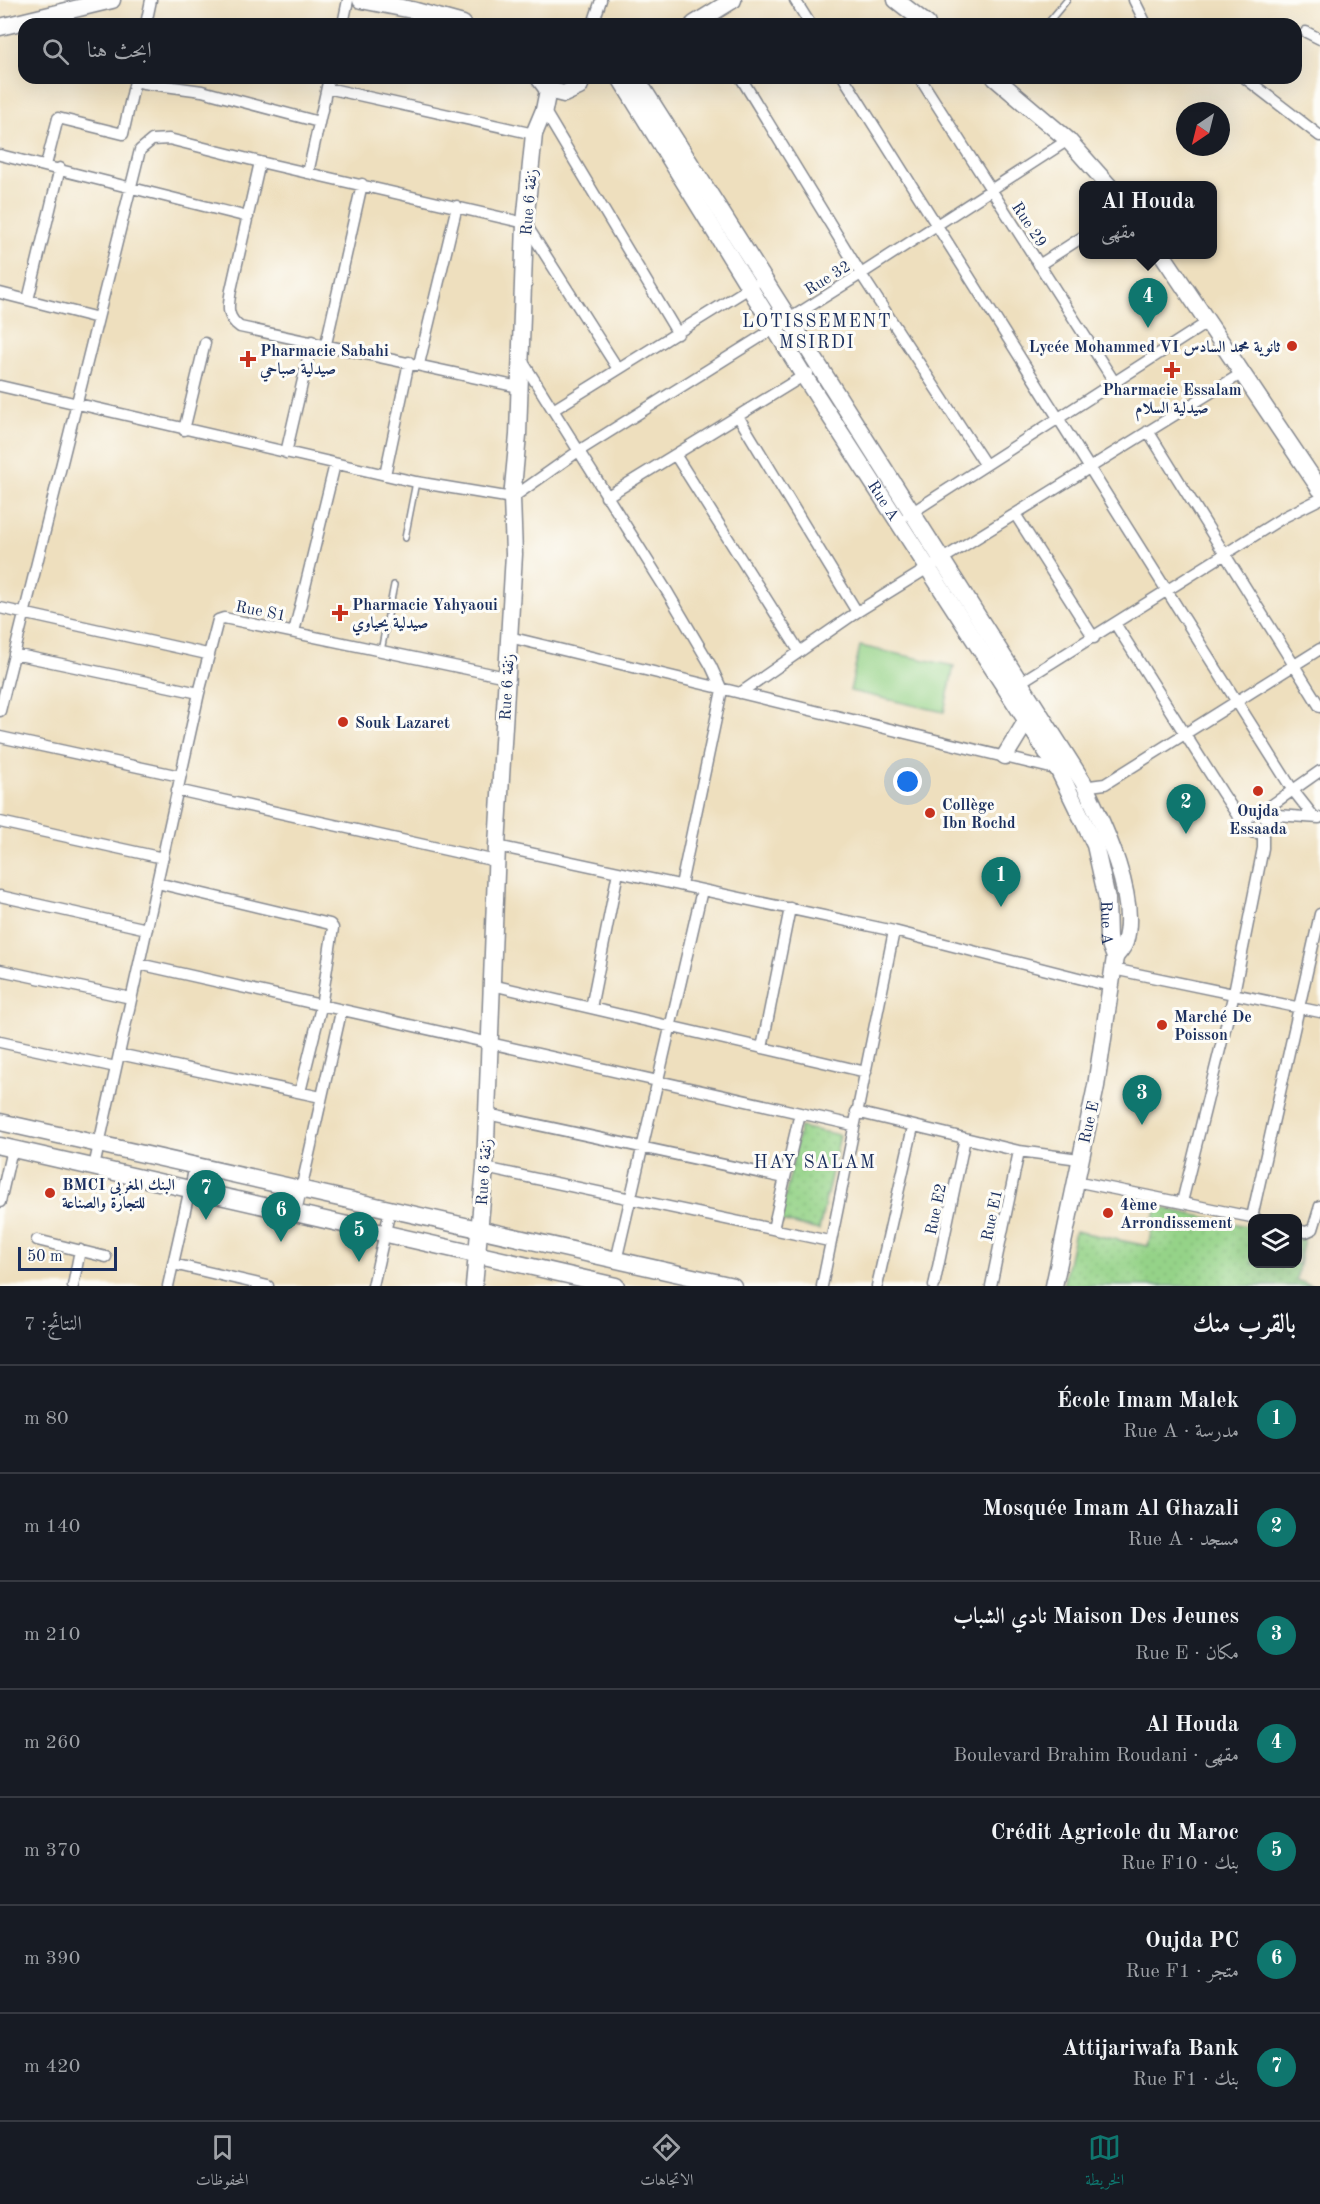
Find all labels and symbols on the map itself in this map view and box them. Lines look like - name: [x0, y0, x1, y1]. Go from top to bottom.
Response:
- north arrow: [1176, 102, 1230, 156]
- street label: Rue 6 زنقة: [519, 168, 541, 236]
- street label: Rue 29: [1008, 200, 1049, 251]
- street label: Rue 32: [802, 259, 854, 299]
- pin: 4: [1128, 278, 1168, 328]
- district label: LOTISSEMENT MSIRDI: [742, 313, 892, 352]
- place label: Lycée Mohammed VI ثانوية محمد السادس: [1028, 339, 1281, 357]
- marker: Lycée Mohammed VI ثانوية محمد السادس: [1285, 339, 1299, 353]
- place label: Pharmacie Sabahi صيدلية صباحي: [259, 344, 389, 382]
- marker: Pharmacie Sabahi صيدلية صباحي: [241, 352, 255, 366]
- marker: Pharmacie Essalam صيدلية السلام: [1165, 363, 1179, 377]
- place label: Pharmacie Essalam صيدلية السلام: [1102, 383, 1242, 422]
- street label: Rue A: [864, 478, 901, 524]
- place label: Pharmacie Yahyaoui صيدلية يحياوي: [352, 598, 498, 636]
- street label: Rue S1: [234, 599, 287, 625]
- marker: Pharmacie Yahyaoui صيدلية يحياوي: [333, 606, 347, 620]
- street label: Rue 6 زنقة: [498, 653, 518, 721]
- marker: Souk Lazaret: [336, 715, 350, 729]
- place label: Souk Lazaret: [355, 716, 450, 732]
- your location: [893, 767, 922, 796]
- pin: 2: [1166, 784, 1206, 834]
- marker: Oujda Essaada: [1251, 784, 1265, 798]
- place label: Collège Ibn Rochd: [942, 798, 1016, 832]
- place label: Oujda Essaada: [1229, 804, 1287, 838]
- marker: Collège Ibn Rochd: [923, 806, 937, 820]
- pin: 1: [982, 858, 1020, 907]
- street label: Rue A: [1097, 901, 1114, 945]
- place label: Marché De Poisson: [1174, 1010, 1252, 1044]
- marker: Marché De Poisson: [1155, 1018, 1169, 1032]
- pin: 3: [1122, 1076, 1162, 1125]
- street label: Rue E: [1077, 1100, 1103, 1145]
- street label: Rue 6 زنقة: [475, 1138, 495, 1206]
- district label: HAY SALAM: [754, 1154, 876, 1172]
- pin: 7: [186, 1170, 226, 1220]
- place label: BMCI البنك المغربي للتجارة والصناعة: [62, 1177, 175, 1212]
- street label: Rue E2: [924, 1182, 950, 1237]
- marker: BMCI البنك المغربي للتجارة والصناعة: [43, 1186, 57, 1200]
- street label: Rue E1: [980, 1188, 1006, 1243]
- pin: 6: [262, 1192, 300, 1242]
- place label: 4ème Arrondissement: [1120, 1198, 1233, 1232]
- marker: 4ème Arrondissement: [1101, 1206, 1115, 1220]
- pin: 5: [340, 1212, 378, 1262]
- scale bar: [18, 1244, 117, 1272]

